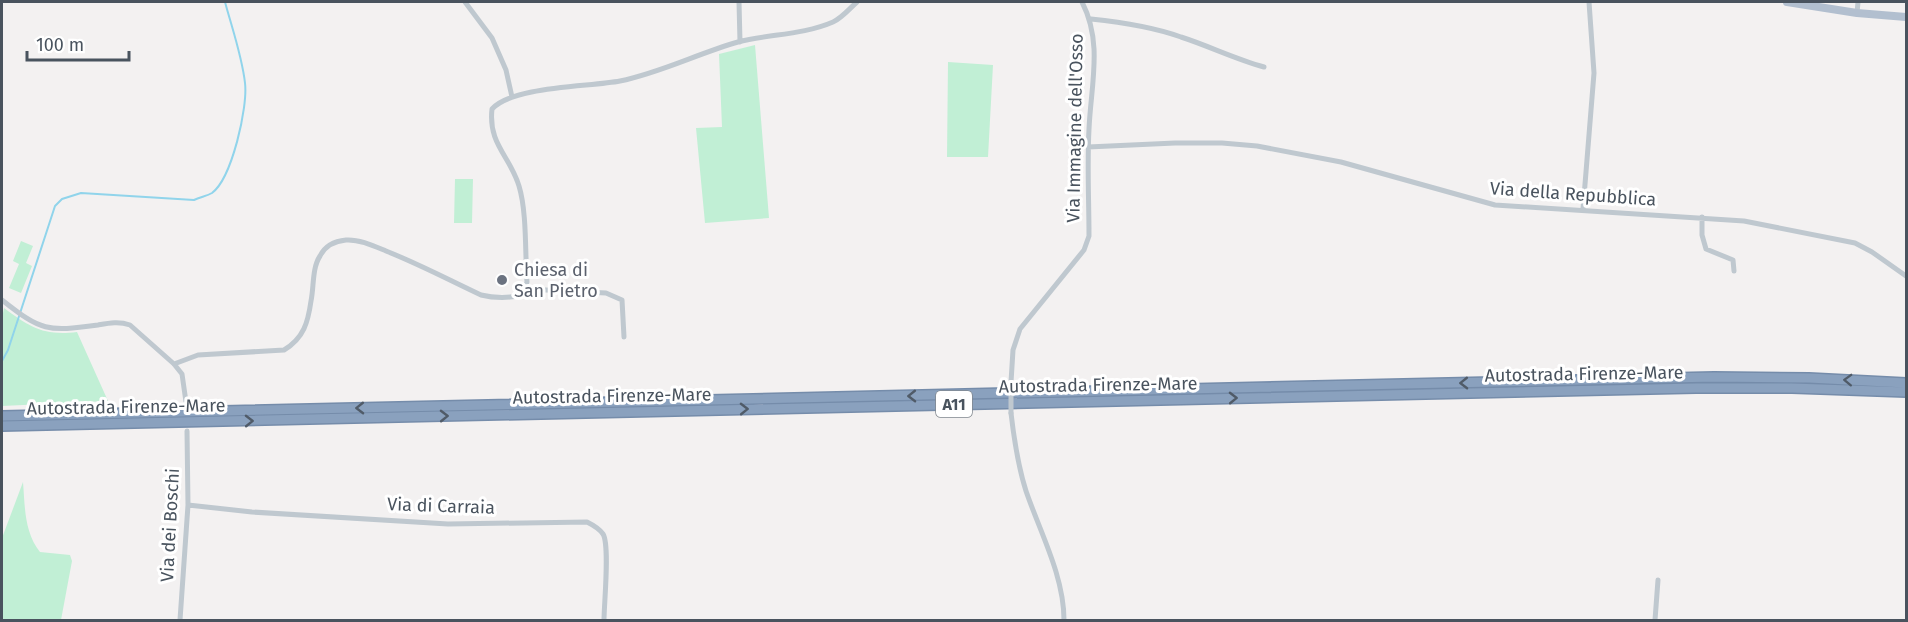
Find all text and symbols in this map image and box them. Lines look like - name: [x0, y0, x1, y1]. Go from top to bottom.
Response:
- scale bar: [27, 24, 129, 62]
- street label: Via Immagine dell'Osso: [1062, 33, 1088, 223]
- text: 100 m: [36, 34, 84, 56]
- street label: Via della Repubblica: [1489, 177, 1657, 211]
- place label: Chiesa di San Pietro: [514, 259, 598, 302]
- marker: Chiesa di San Pietro: [495, 273, 509, 287]
- street label: Autostrada Firenze-Mare: [1484, 361, 1684, 387]
- street label: Autostrada Firenze-Mare: [998, 372, 1198, 398]
- one-way arrow: [1844, 373, 1853, 386]
- one-way arrow: [1460, 377, 1469, 389]
- street label: Autostrada Firenze-Mare: [512, 383, 712, 409]
- one-way arrow: [908, 389, 917, 402]
- road number: A11: [936, 391, 972, 417]
- one-way arrow: [1228, 392, 1237, 404]
- street label: Autostrada Firenze-Mare: [26, 394, 226, 420]
- one-way arrow: [356, 402, 365, 414]
- one-way arrow: [739, 403, 748, 415]
- one-way arrow: [439, 410, 448, 422]
- one-way arrow: [244, 414, 253, 427]
- street label: Via dei Boschi: [156, 467, 184, 583]
- street label: Via di Carraia: [387, 493, 495, 519]

